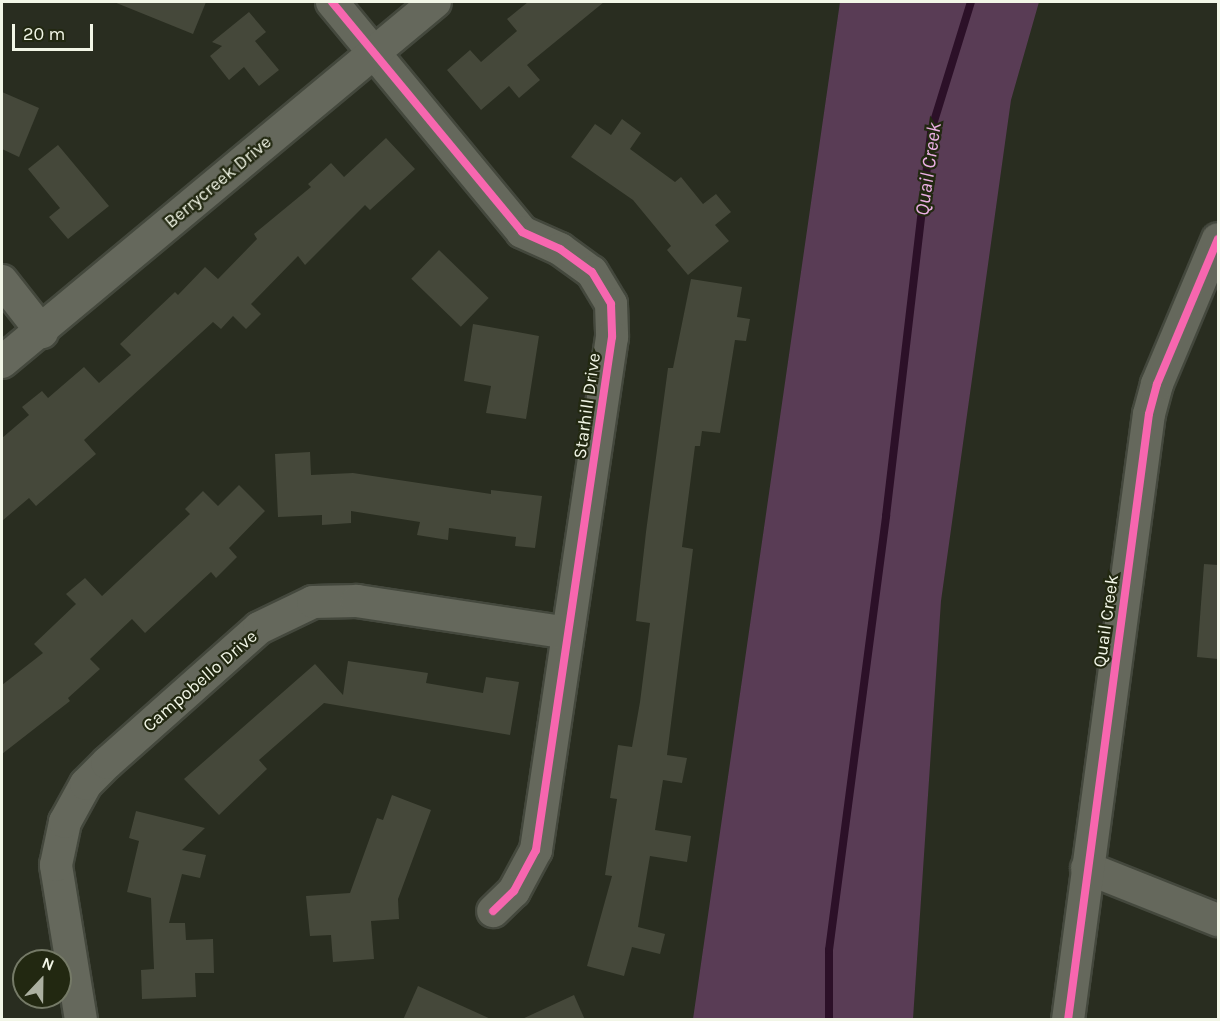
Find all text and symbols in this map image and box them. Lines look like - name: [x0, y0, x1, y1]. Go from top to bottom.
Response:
- scale bar: [15, 12, 96, 50]
- text: 20 m: [23, 23, 65, 45]
- water label: Quail Creek: [910, 121, 946, 217]
- street label: Berrycreek Drive: [160, 131, 276, 233]
- street label: Starhill Drive: [569, 352, 605, 460]
- street label: Quail Creek: [1089, 573, 1123, 669]
- street label: Campobello Drive: [138, 626, 262, 736]
- north arrow: [12, 949, 72, 1009]
- text: N: [39, 953, 57, 975]

